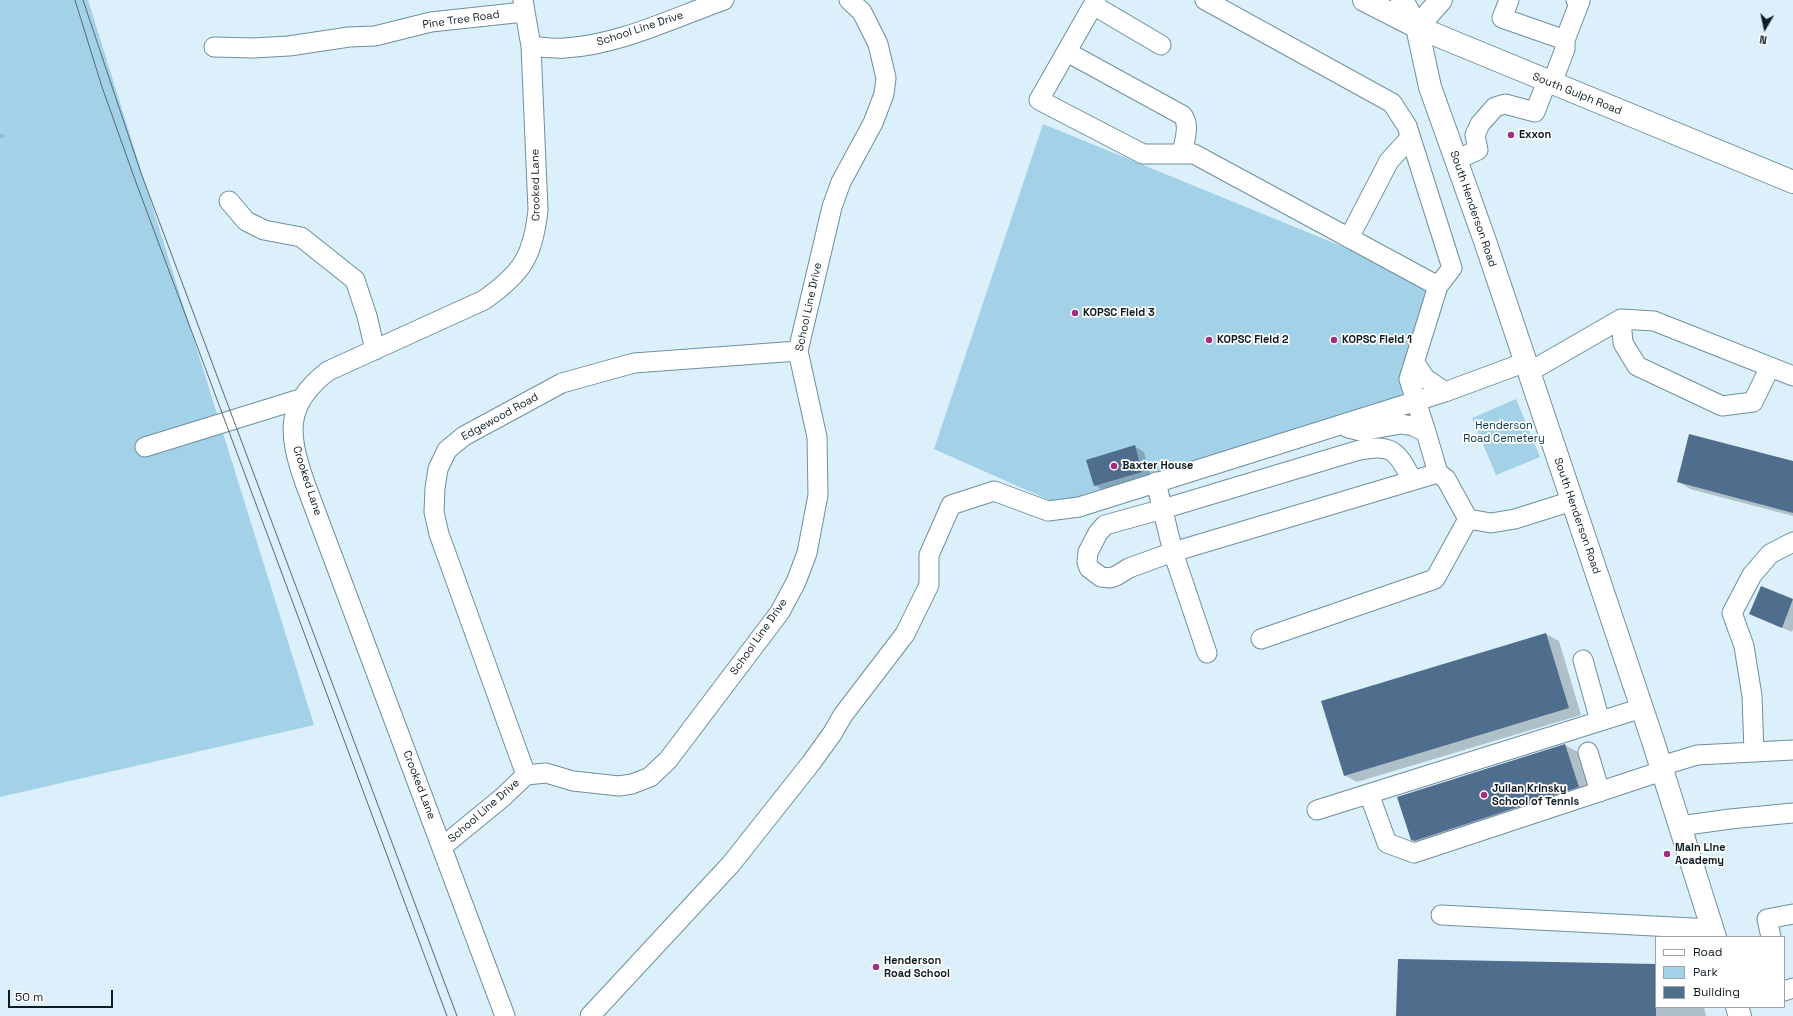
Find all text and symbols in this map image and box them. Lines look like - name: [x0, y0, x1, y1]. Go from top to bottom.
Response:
- street label: Pine Tree Road: [422, 8, 500, 32]
- north arrow: [1745, 8, 1785, 48]
- street label: School Line Drive: [595, 9, 685, 49]
- text: N: [1758, 32, 1768, 47]
- street label: South Gulph Road: [1530, 70, 1624, 118]
- place label: Exxon: [1519, 128, 1551, 142]
- marker: Exxon: [1506, 130, 1516, 140]
- street label: Crooked Lane: [529, 149, 543, 221]
- street label: South Henderson Road: [1447, 149, 1499, 269]
- street label: School Line Drive: [793, 261, 825, 353]
- place label: KOPSC Field 3: [1083, 306, 1155, 320]
- marker: KOPSC Field 3: [1070, 308, 1080, 318]
- place label: KOPSC Field 2: [1217, 333, 1289, 347]
- place label: KOPSC Field 1: [1342, 333, 1412, 347]
- marker: KOPSC Field 2: [1204, 335, 1214, 345]
- marker: KOPSC Field 1: [1329, 335, 1339, 345]
- street label: Edgewood Road: [459, 390, 541, 444]
- park label: Henderson Road Cemetery: [1463, 419, 1545, 445]
- street label: Crooked Lane: [290, 445, 324, 517]
- street label: South Henderson Road: [1551, 456, 1603, 576]
- place label: Baxter House: [1122, 459, 1193, 473]
- marker: Baxter House: [1109, 461, 1119, 471]
- street label: School Line Drive: [728, 596, 790, 678]
- street label: Crooked Lane: [400, 749, 438, 821]
- street label: School Line Drive: [446, 776, 522, 846]
- place label: Julian Krinsky School of Tennis: [1492, 782, 1579, 808]
- marker: Julian Krinsky School of Tennis: [1479, 790, 1489, 800]
- place label: Main Line Academy: [1675, 841, 1726, 867]
- marker: Main Line Academy: [1662, 849, 1672, 859]
- legend: [1655, 936, 1785, 1008]
- text: Road: [1693, 944, 1722, 960]
- place label: Henderson Road School: [884, 954, 950, 980]
- marker: Henderson Road School: [871, 962, 881, 972]
- text: Park: [1693, 964, 1718, 980]
- scale bar: [10, 982, 115, 1008]
- text: Building: [1693, 984, 1740, 1000]
- text: 50 m: [15, 989, 43, 1005]

